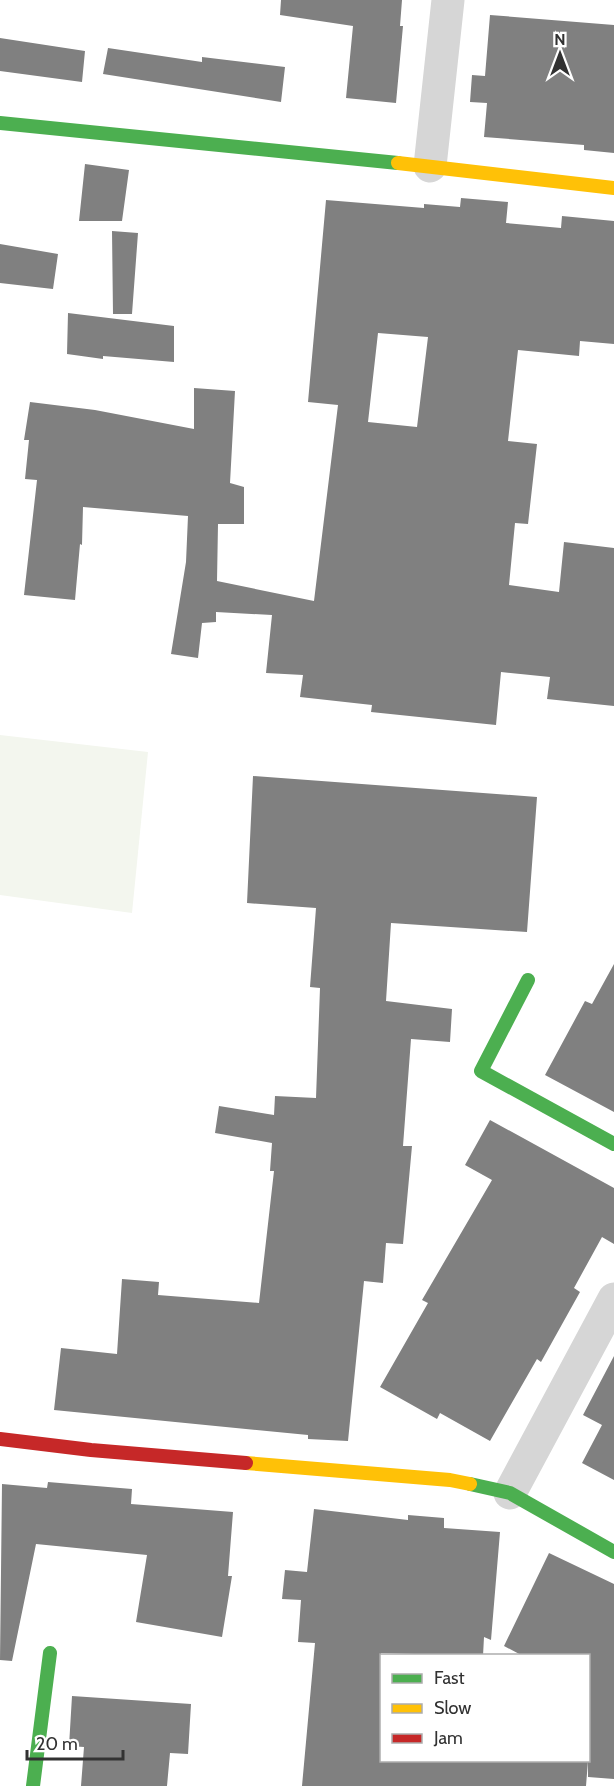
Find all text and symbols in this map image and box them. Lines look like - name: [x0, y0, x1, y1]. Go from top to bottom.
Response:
- north arrow: [530, 24, 590, 84]
- text: N: [554, 30, 566, 49]
- legend: [380, 1654, 590, 1762]
- text: Fast: [434, 1667, 465, 1689]
- text: Slow: [434, 1697, 471, 1719]
- scale bar: [27, 1723, 123, 1761]
- text: Jam: [433, 1727, 463, 1749]
- text: 20 m: [36, 1733, 78, 1755]

